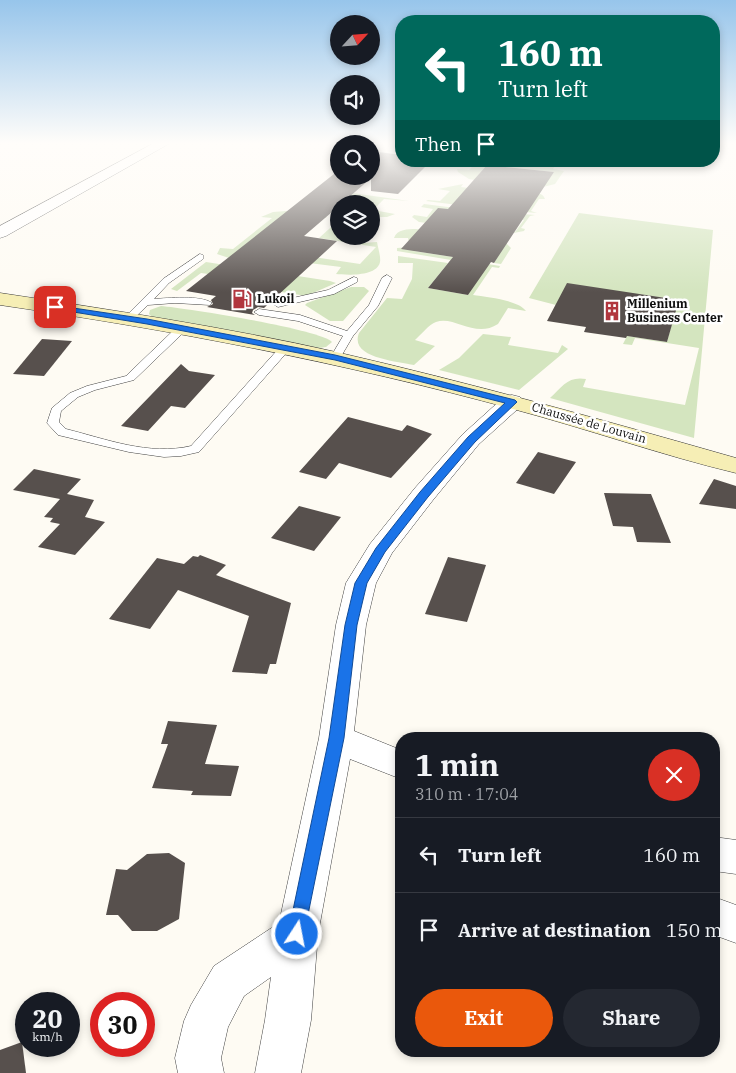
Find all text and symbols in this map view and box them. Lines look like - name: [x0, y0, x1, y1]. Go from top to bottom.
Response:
- north arrow: [330, 15, 380, 65]
- map controls: [330, 15, 380, 245]
- text: 160 m: [498, 30, 603, 76]
- icon: left: [415, 35, 480, 100]
- text: Turn left: [498, 74, 588, 103]
- button: sound: [330, 75, 380, 125]
- icon: arrive: [472, 130, 500, 158]
- text: Then: [415, 132, 462, 156]
- button: search: [330, 135, 380, 185]
- button: layers: [330, 195, 380, 245]
- pin: [34, 286, 76, 328]
- fuel station icon: Lukoil: [231, 288, 253, 310]
- place label: Lukoil: [257, 291, 294, 306]
- icon: arrive: [41, 293, 69, 321]
- place label: Millenium Business Center: [627, 296, 723, 325]
- building icon: Millenium Business Center: [601, 300, 623, 322]
- street label: Chaussée de Louvain: [530, 399, 649, 446]
- text: 1 min: [415, 745, 499, 784]
- button: close: [648, 749, 700, 801]
- text: 310 m · 17:04: [415, 784, 518, 804]
- icon: left: [415, 841, 443, 869]
- text: Turn left: [458, 843, 541, 867]
- text: 160 m: [643, 843, 700, 867]
- position arrow: [270, 907, 322, 959]
- icon: arrive: [415, 916, 443, 944]
- text: Arrive at destination: [458, 918, 651, 942]
- text: 150 m: [666, 918, 723, 942]
- button: Exit: [415, 989, 553, 1047]
- button: Share: [563, 989, 700, 1047]
- speed limit sign: 30: [90, 992, 155, 1057]
- text: 20: [32, 1002, 63, 1035]
- text: km/h: [32, 1029, 63, 1044]

